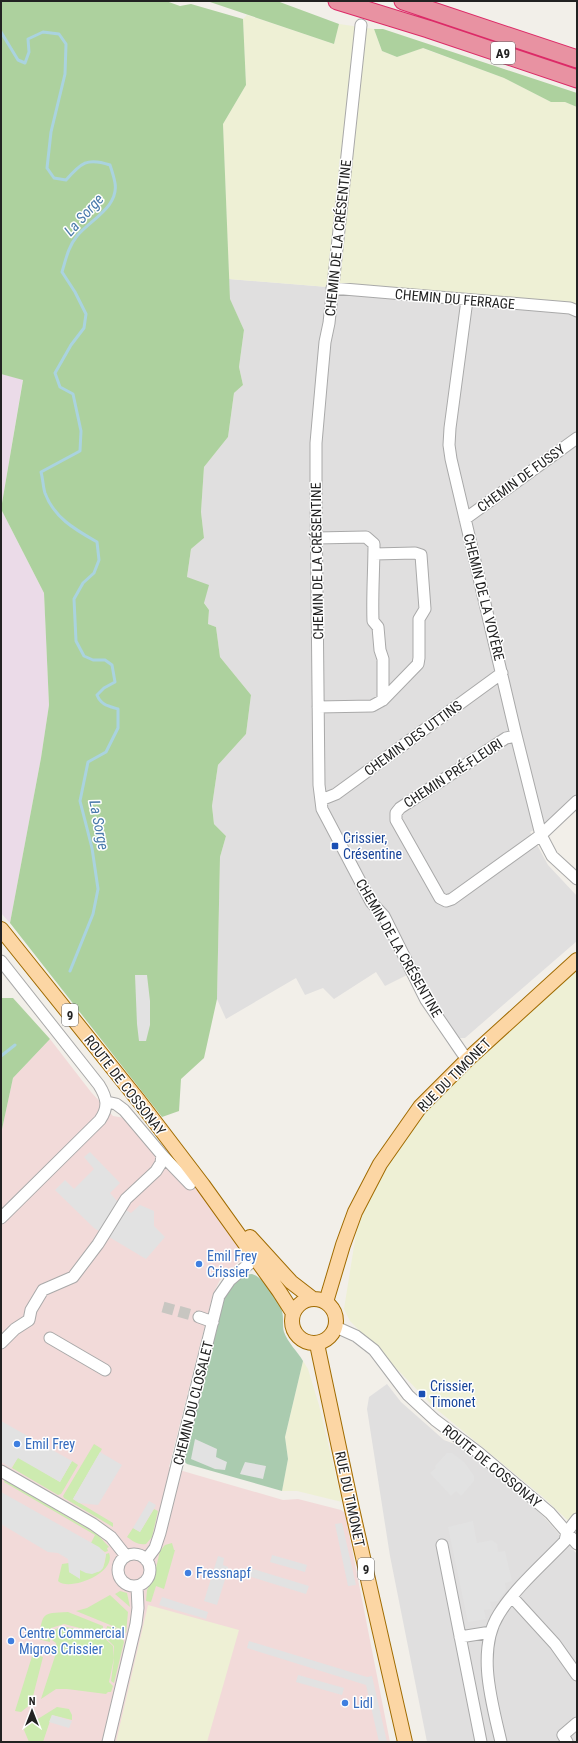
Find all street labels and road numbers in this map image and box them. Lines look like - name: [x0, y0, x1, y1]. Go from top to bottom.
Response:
- road number: A9: [491, 42, 515, 64]
- street label: CHEMIN DE LA CRÉSENTINE: [321, 159, 354, 317]
- street label: CHEMIN DU FERRAGE: [394, 286, 516, 312]
- street label: CHEMIN DE FUSSY: [474, 441, 568, 515]
- street label: CHEMIN DE LA CRÉSENTINE: [307, 482, 326, 640]
- street label: CHEMIN DE LA VOYÈRE: [460, 532, 509, 662]
- street label: CHEMIN DES UTTINS: [361, 697, 465, 779]
- street label: CHEMIN PRÉ-FLEURI: [400, 734, 505, 811]
- street label: CHEMIN DE LA CRÉSENTINE: [353, 875, 446, 1020]
- road number: 9: [62, 1004, 78, 1026]
- street label: ROUTE DE COSSONAY: [81, 1032, 169, 1139]
- street label: RUE DU TIMONET: [414, 1035, 494, 1115]
- street label: CHEMIN DU CLOSALET: [170, 1339, 216, 1467]
- street label: ROUTE DE COSSONAY: [439, 1421, 545, 1511]
- street label: RUE DU TIMONET: [332, 1450, 368, 1548]
- road number: 9: [358, 1558, 374, 1580]

